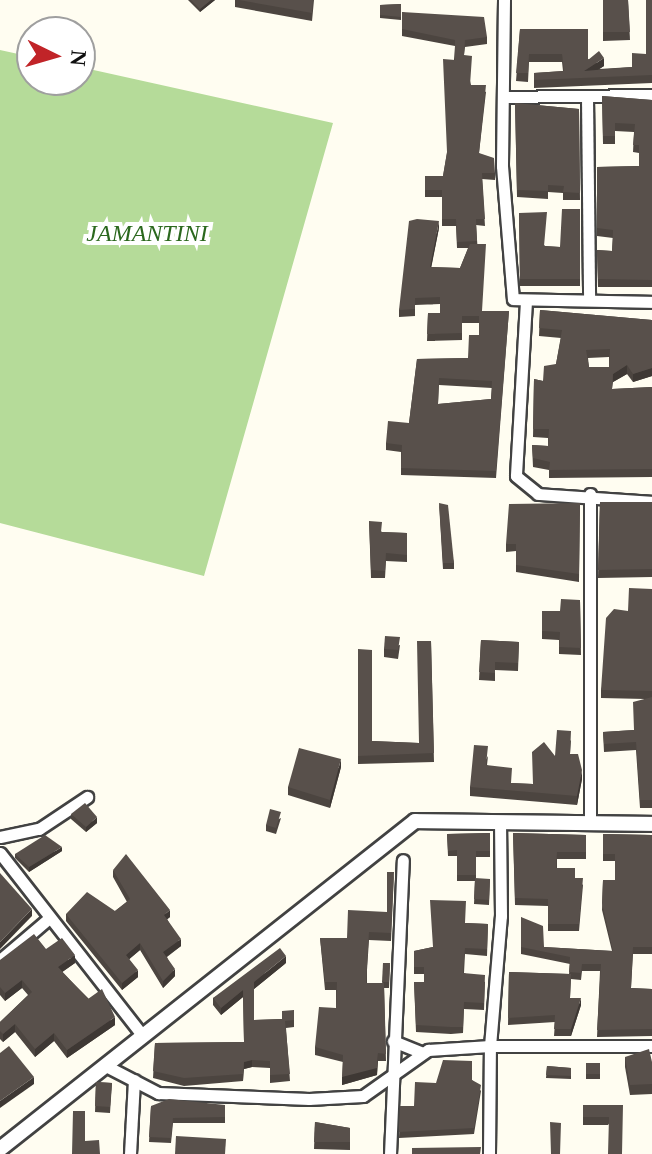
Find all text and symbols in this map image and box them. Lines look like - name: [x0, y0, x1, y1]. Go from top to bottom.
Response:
- north arrow: [16, 16, 96, 96]
- text: N: [65, 49, 92, 67]
- park label: JAMANTINI: [86, 220, 208, 248]

